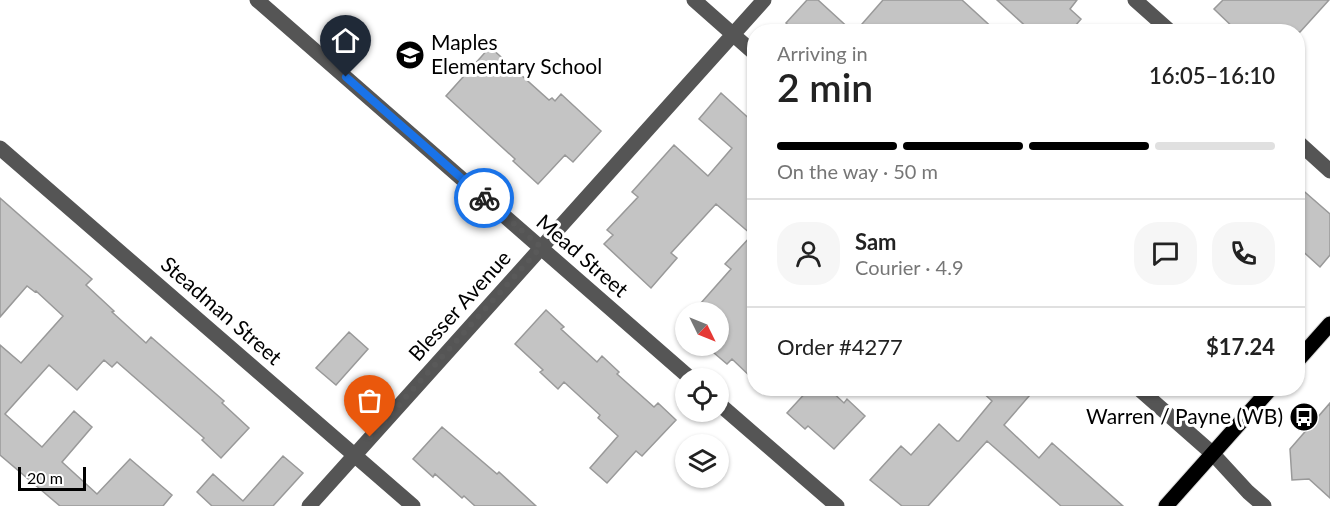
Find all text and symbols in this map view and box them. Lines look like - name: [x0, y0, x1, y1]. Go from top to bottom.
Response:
- pin: [320, 15, 371, 77]
- icon: home: [329, 24, 362, 57]
- place label: Maples Elementary School: [431, 29, 602, 78]
- school or university icon: Maples Elementary School: [394, 39, 426, 71]
- text: Arriving in: [777, 41, 868, 65]
- text: 16:05–16:10: [1149, 62, 1275, 89]
- text: 2 min: [777, 64, 873, 110]
- text: On the way · 50 m: [777, 159, 938, 183]
- courier: [454, 168, 514, 228]
- icon: bike: [468, 182, 501, 215]
- street label: Mead Street: [532, 208, 634, 302]
- button: person: [777, 222, 840, 285]
- button: chat: [1134, 222, 1197, 285]
- button: phone: [1212, 222, 1275, 285]
- text: Sam: [855, 228, 897, 255]
- street label: Blesser Avenue: [403, 245, 515, 365]
- street label: Steadman Street: [157, 251, 288, 369]
- text: Courier · 4.9: [855, 255, 964, 279]
- north arrow: [675, 302, 729, 356]
- map controls: [675, 302, 729, 488]
- text: Order #4277: [777, 333, 903, 360]
- text: $17.24: [1206, 333, 1275, 360]
- button: locate: [675, 368, 729, 422]
- pin: [344, 375, 395, 437]
- icon: bag: [353, 384, 386, 417]
- bus stop icon: Warren / Payne (WB): [1288, 401, 1320, 433]
- place label: Warren / Payne (WB): [1086, 403, 1283, 428]
- button: layers: [675, 434, 729, 488]
- scale bar: [18, 464, 86, 492]
- text: 20 m: [27, 468, 63, 487]

